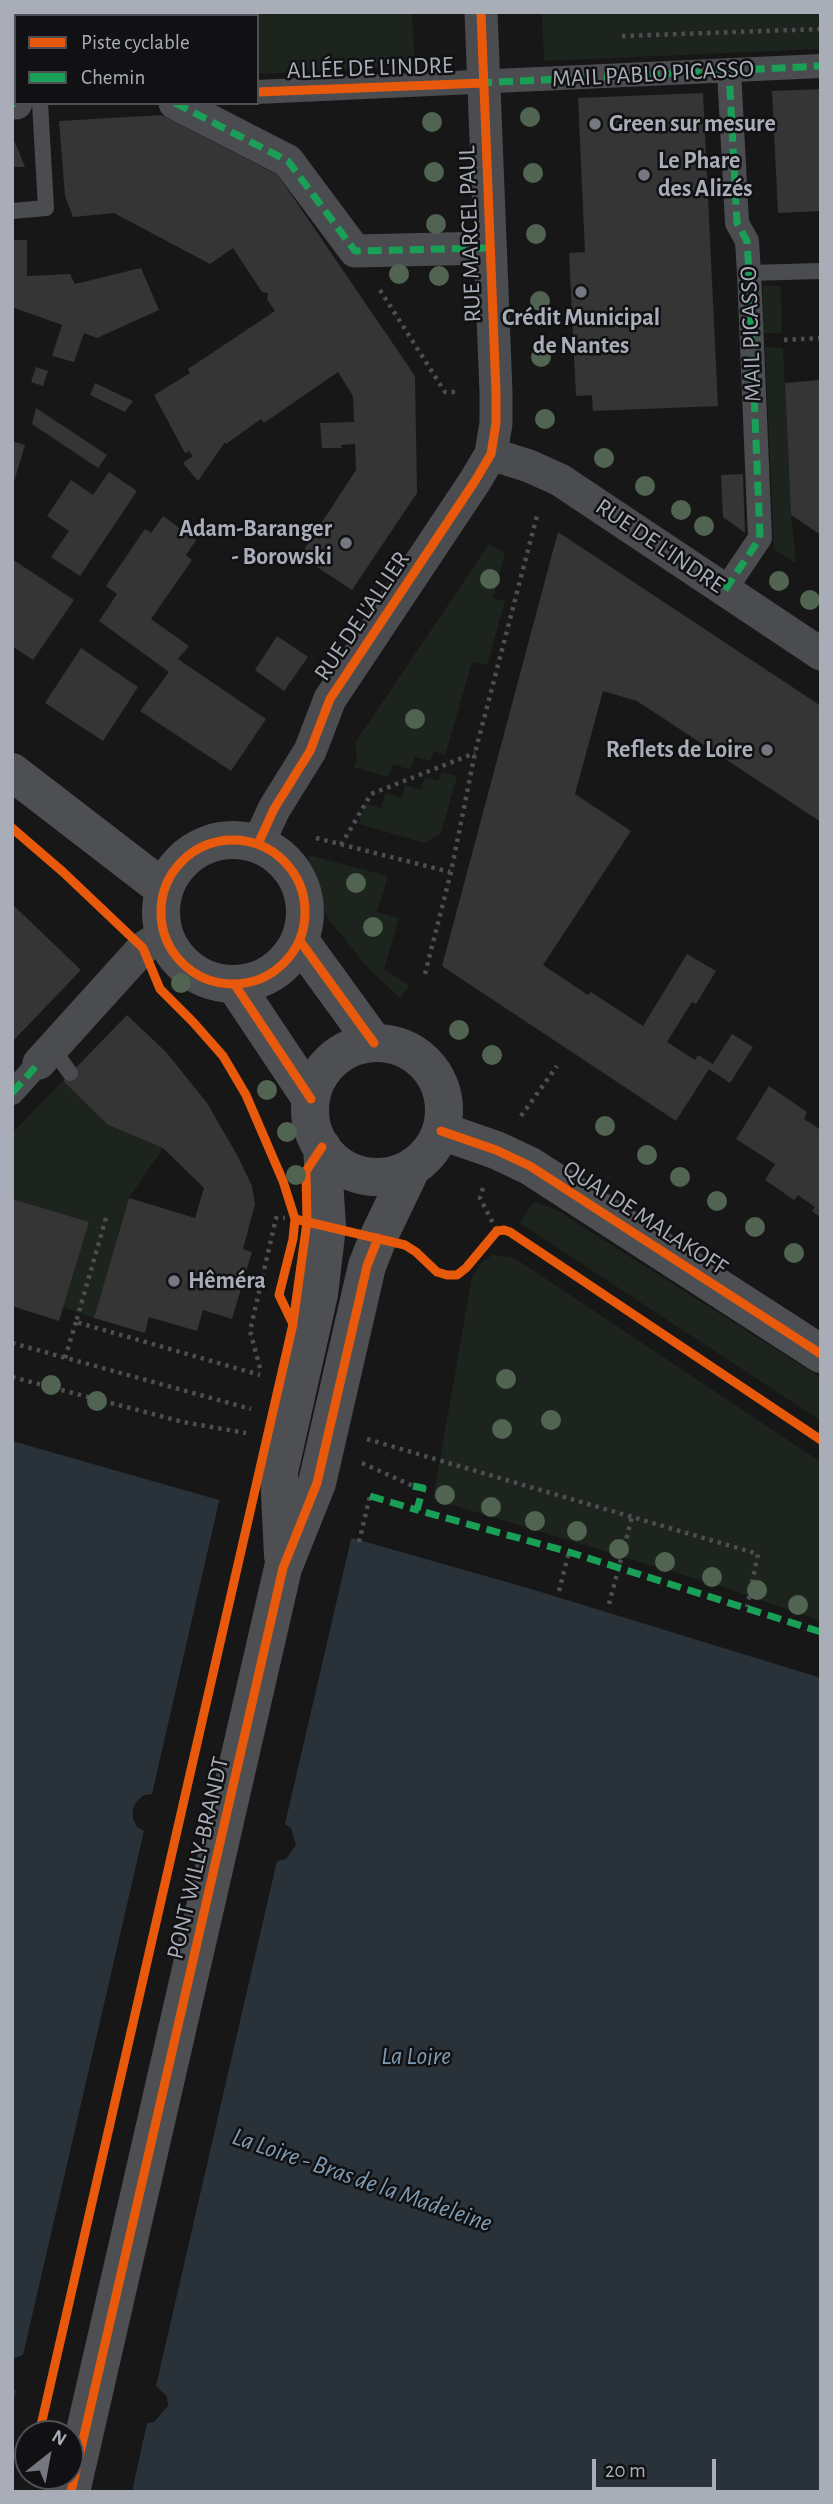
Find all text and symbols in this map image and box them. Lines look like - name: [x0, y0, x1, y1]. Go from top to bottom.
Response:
- legend: [14, 14, 259, 105]
- text: Piste cyclable: [81, 32, 190, 53]
- street label: ALLÉE DE L'INDRE: [286, 51, 454, 85]
- street label: MAIL PABLO PICASSO: [551, 54, 755, 94]
- text: Chemin: [81, 67, 145, 88]
- place label: Green sur mesure: [609, 110, 776, 138]
- marker: Green sur mesure: [587, 116, 603, 132]
- street label: RUE MARCEL PAUL: [453, 145, 487, 323]
- place label: Le Phare des Alizés: [658, 147, 753, 203]
- marker: Le Phare des Alizés: [636, 167, 652, 183]
- street label: MAIL PICASSO: [734, 266, 768, 402]
- marker: Crédit Municipal de Nantes: [573, 284, 589, 300]
- place label: Crédit Municipal de Nantes: [502, 304, 660, 360]
- street label: RUE DE L'INDRE: [590, 492, 730, 600]
- place label: Adam-Baranger - Borowski: [179, 515, 332, 571]
- marker: Adam-Baranger - Borowski: [338, 535, 354, 551]
- street label: RUE DE L'ALLIER: [308, 546, 416, 686]
- place label: Reflets de Loire: [606, 736, 753, 764]
- marker: Reflets de Loire: [759, 742, 775, 758]
- street label: QUAI DE MALAKOFF: [557, 1154, 733, 1282]
- place label: Hêméra: [188, 1267, 266, 1295]
- marker: Hêméra: [166, 1273, 182, 1289]
- street label: PONT WILLY-BRANDT: [161, 1754, 235, 1962]
- water label: La Loire: [381, 2040, 451, 2072]
- water label: La Loire - Bras de la Madeleine: [228, 2121, 496, 2239]
- north arrow: [14, 2420, 84, 2490]
- text: N: [48, 2427, 70, 2450]
- scale bar: [595, 2444, 719, 2488]
- text: 20 m: [605, 2460, 646, 2481]

